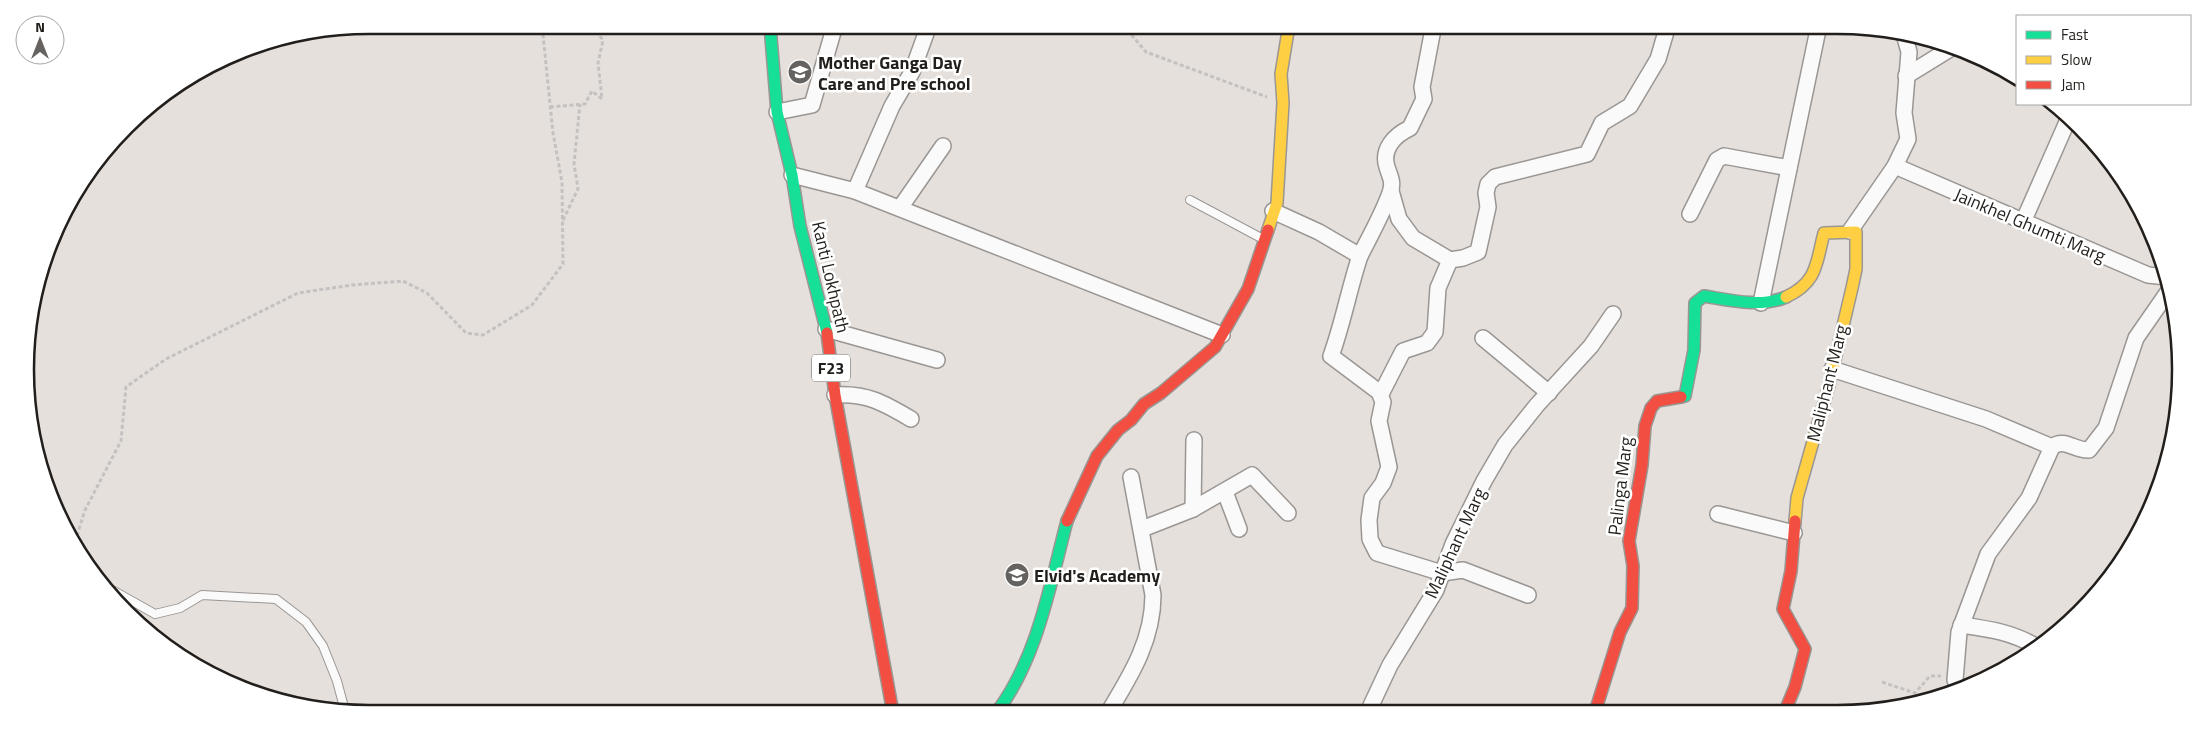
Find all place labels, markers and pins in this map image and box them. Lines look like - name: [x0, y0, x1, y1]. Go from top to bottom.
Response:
- place label: Mother Ganga Day Care and Pre school: [818, 49, 971, 97]
- school or university icon: Mother Ganga Day Care and Pre school: [787, 59, 813, 85]
- school or university icon: Elvid's Academy: [1004, 562, 1030, 588]
- place label: Elvid's Academy: [1034, 562, 1160, 589]

